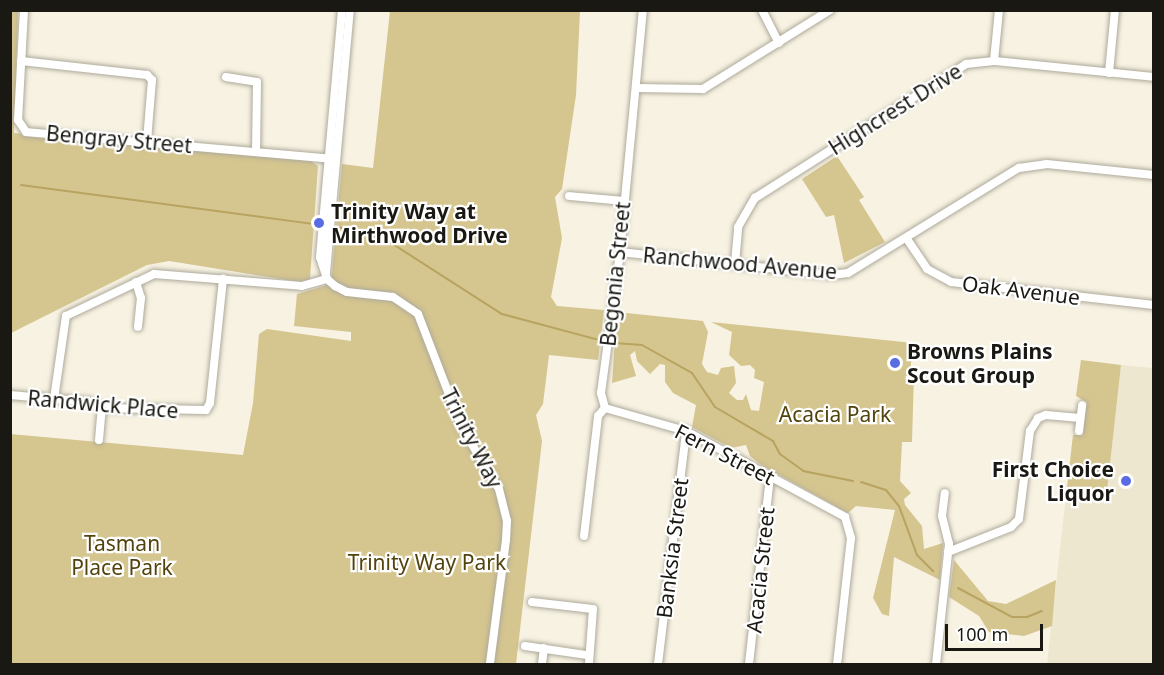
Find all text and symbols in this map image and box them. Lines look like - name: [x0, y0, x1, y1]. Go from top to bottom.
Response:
- street label: Highcrest Drive: [824, 58, 966, 160]
- street label: Bengray Street: [45, 120, 193, 158]
- place label: Trinity Way at Mirthwood Drive: [331, 198, 508, 248]
- street label: Begonia Street: [595, 200, 635, 348]
- marker: Trinity Way at Mirthwood Drive: [312, 216, 326, 230]
- street label: Ranchwood Avenue: [642, 242, 838, 284]
- street label: Oak Avenue: [961, 270, 1081, 310]
- place label: Browns Plains Scout Group: [907, 338, 1053, 388]
- marker: Browns Plains Scout Group: [888, 356, 902, 370]
- street label: Trinity Way: [436, 384, 508, 492]
- street label: Randwick Place: [27, 385, 179, 423]
- park label: Acacia Park: [779, 401, 891, 427]
- street label: Fern Street: [671, 418, 779, 490]
- place label: First Choice Liquor: [992, 456, 1114, 506]
- marker: First Choice Liquor: [1119, 474, 1133, 488]
- street label: Banksia Street: [651, 477, 693, 619]
- street label: Acacia Street: [741, 506, 779, 634]
- park label: Tasman Place Park: [71, 530, 173, 580]
- park label: Trinity Way Park: [348, 549, 506, 575]
- scale bar: [948, 612, 1046, 650]
- text: 100 m: [956, 622, 1008, 646]

